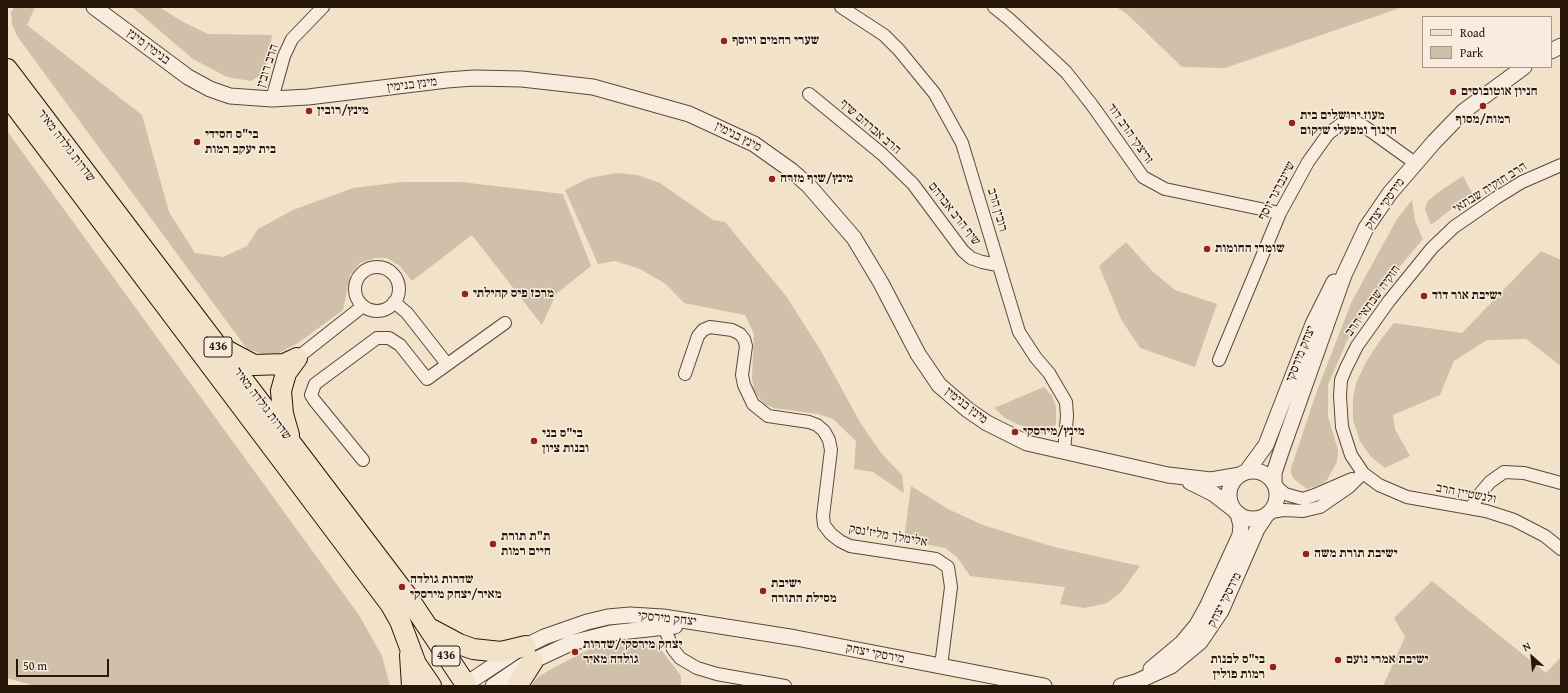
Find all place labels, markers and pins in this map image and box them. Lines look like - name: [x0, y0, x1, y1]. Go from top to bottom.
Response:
- place label: שערי רחמים ויוסף: [732, 33, 819, 49]
- marker: שערי רחמים ויוסף: [719, 36, 729, 46]
- place label: חניון אוטובוסים: [1461, 84, 1538, 100]
- marker: חניון אוטובוסים: [1448, 87, 1458, 97]
- marker: רמות/מסוף: [1478, 101, 1488, 111]
- place label: מינץ/רובין: [317, 103, 369, 119]
- marker: מינץ/רובין: [304, 106, 314, 116]
- place label: מעוז ירושלים בית חינוך ומפעלי שיקום: [1300, 108, 1397, 139]
- place label: רמות/מסוף: [1455, 112, 1511, 128]
- marker: מעוז ירושלים בית חינוך ומפעלי שיקום: [1287, 118, 1297, 128]
- place label: בי"ס חסידי בית יעקב רמות: [205, 127, 276, 158]
- marker: בי"ס חסידי בית יעקב רמות: [192, 137, 202, 147]
- place label: מינץ/שיף מזרח: [780, 171, 853, 187]
- marker: מינץ/שיף מזרח: [767, 174, 777, 184]
- place label: שומרי החומות: [1215, 241, 1285, 257]
- marker: שומרי החומות: [1202, 244, 1212, 254]
- place label: מרכז פיס קהילתי: [473, 286, 554, 302]
- place label: ישיבת אור דוד: [1432, 288, 1502, 304]
- marker: מרכז פיס קהילתי: [460, 289, 470, 299]
- marker: ישיבת אור דוד: [1419, 291, 1429, 301]
- place label: מינץ/מירסקי: [1023, 424, 1085, 440]
- place label: בי"ס בני ובנות ציון: [542, 426, 589, 457]
- marker: מינץ/מירסקי: [1010, 427, 1020, 437]
- marker: בי"ס בני ובנות ציון: [529, 436, 539, 446]
- place label: ת"ת תורת חיים רמות: [501, 529, 551, 560]
- marker: ת"ת תורת חיים רמות: [488, 539, 498, 549]
- place label: ישיבת תורת משה: [1314, 546, 1398, 562]
- marker: ישיבת תורת משה: [1301, 549, 1311, 559]
- place label: שדרות גולדה מאיר/יצחק מירסקי: [410, 572, 502, 603]
- place label: ישיבת מסילת התורה: [771, 576, 837, 607]
- marker: שדרות גולדה מאיר/יצחק מירסקי: [397, 582, 407, 592]
- marker: ישיבת מסילת התורה: [758, 586, 768, 596]
- place label: יצחק מירסקי/שדרות גולדה מאיר: [583, 637, 682, 668]
- marker: יצחק מירסקי/שדרות גולדה מאיר: [570, 647, 580, 657]
- place label: בי"ס לבנות רמות פולין: [1210, 652, 1265, 683]
- place label: ישיבת אמרי נועם: [1346, 652, 1429, 668]
- marker: ישיבת אמרי נועם: [1333, 655, 1343, 665]
- marker: בי"ס לבנות רמות פולין: [1268, 662, 1278, 672]

